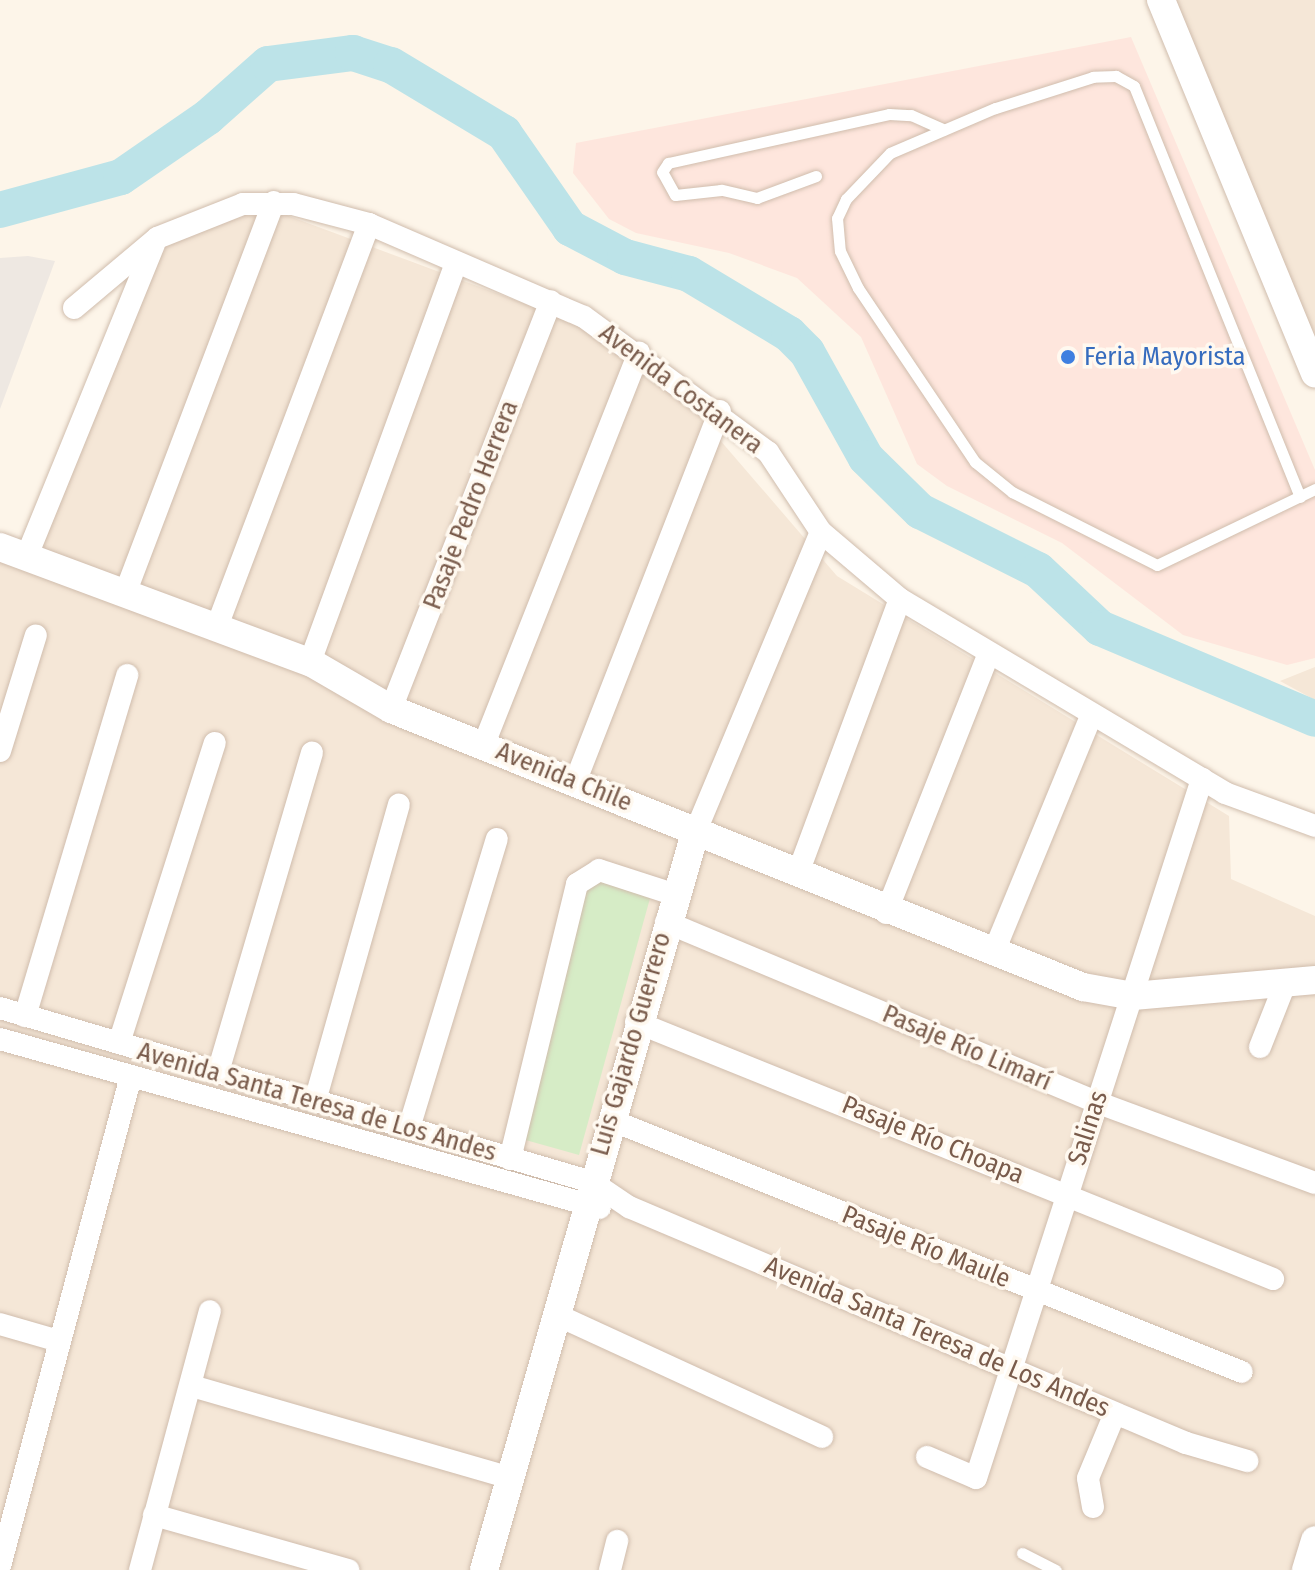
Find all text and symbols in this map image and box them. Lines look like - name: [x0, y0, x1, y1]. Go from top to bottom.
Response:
- street label: Avenida Costanera: [593, 317, 769, 461]
- place label: Feria Mayorista: [1084, 341, 1246, 373]
- marker: Feria Mayorista: [1059, 348, 1077, 366]
- street label: Pasaje Pedro Herrera: [417, 396, 525, 614]
- street label: Avenida Chile: [491, 736, 637, 818]
- street label: Luis Gajardo Guerrero: [584, 929, 678, 1159]
- street label: Pasaje Río Limarí: [878, 998, 1056, 1098]
- street label: Avenida Santa Teresa de Los Andes: [134, 1036, 500, 1168]
- street label: Salinas: [1061, 1087, 1115, 1169]
- street label: Pasaje Río Choapa: [838, 1089, 1028, 1191]
- street label: Pasaje Río Maule: [837, 1199, 1015, 1295]
- street label: Avenida Santa Teresa de Los Andes: [760, 1250, 1114, 1424]

